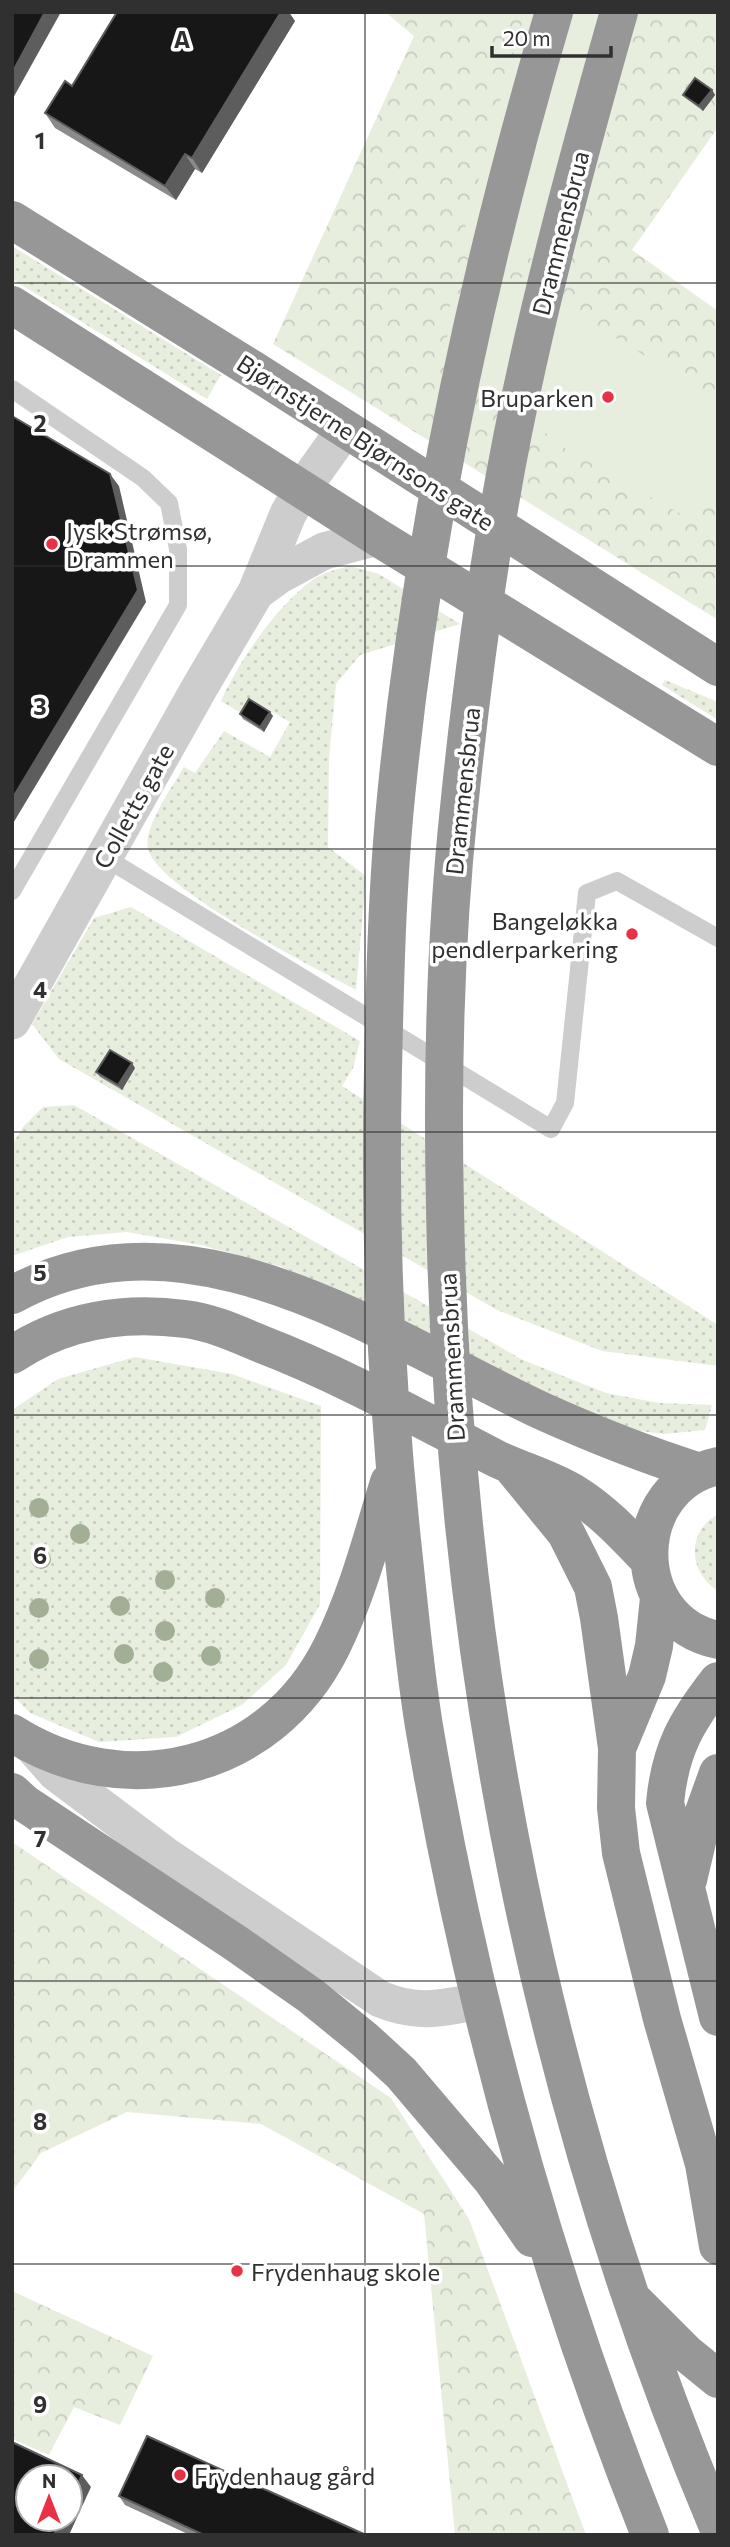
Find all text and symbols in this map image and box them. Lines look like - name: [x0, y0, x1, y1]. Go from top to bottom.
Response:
- scale bar: [492, 14, 611, 58]
- text: A: [174, 25, 191, 53]
- text: 20 m: [503, 25, 551, 50]
- text: 1: [35, 126, 45, 154]
- street label: Drammensbrua: [526, 148, 594, 318]
- street label: Bjørnstjerne Bjørnsons gate: [232, 348, 500, 536]
- place label: Bruparken: [480, 383, 594, 412]
- marker: Bruparken: [600, 389, 616, 405]
- text: 2: [33, 409, 47, 437]
- place label: Jysk Strømsø, Drammen: [66, 516, 212, 573]
- marker: Jysk Strømsø, Drammen: [44, 536, 60, 552]
- text: 3: [33, 692, 47, 720]
- street label: Drammensbrua: [439, 706, 485, 876]
- street label: Colletts gate: [87, 738, 179, 874]
- place label: Bangeløkka pendlerparkering: [431, 906, 618, 963]
- marker: Bangeløkka pendlerparkering: [624, 926, 640, 942]
- text: 4: [33, 975, 47, 1003]
- text: 5: [33, 1258, 47, 1286]
- street label: Drammensbrua: [432, 1272, 470, 1442]
- text: 6: [33, 1541, 47, 1569]
- text: 7: [34, 1824, 46, 1852]
- text: 8: [33, 2107, 47, 2135]
- place label: Frydenhaug skole: [251, 2257, 440, 2286]
- marker: Frydenhaug skole: [229, 2263, 245, 2279]
- text: 9: [33, 2390, 47, 2418]
- place label: Frydenhaug gård: [194, 2461, 375, 2490]
- north arrow: [14, 2463, 84, 2533]
- marker: Frydenhaug gård: [172, 2467, 188, 2483]
- text: N: [42, 2469, 56, 2492]

